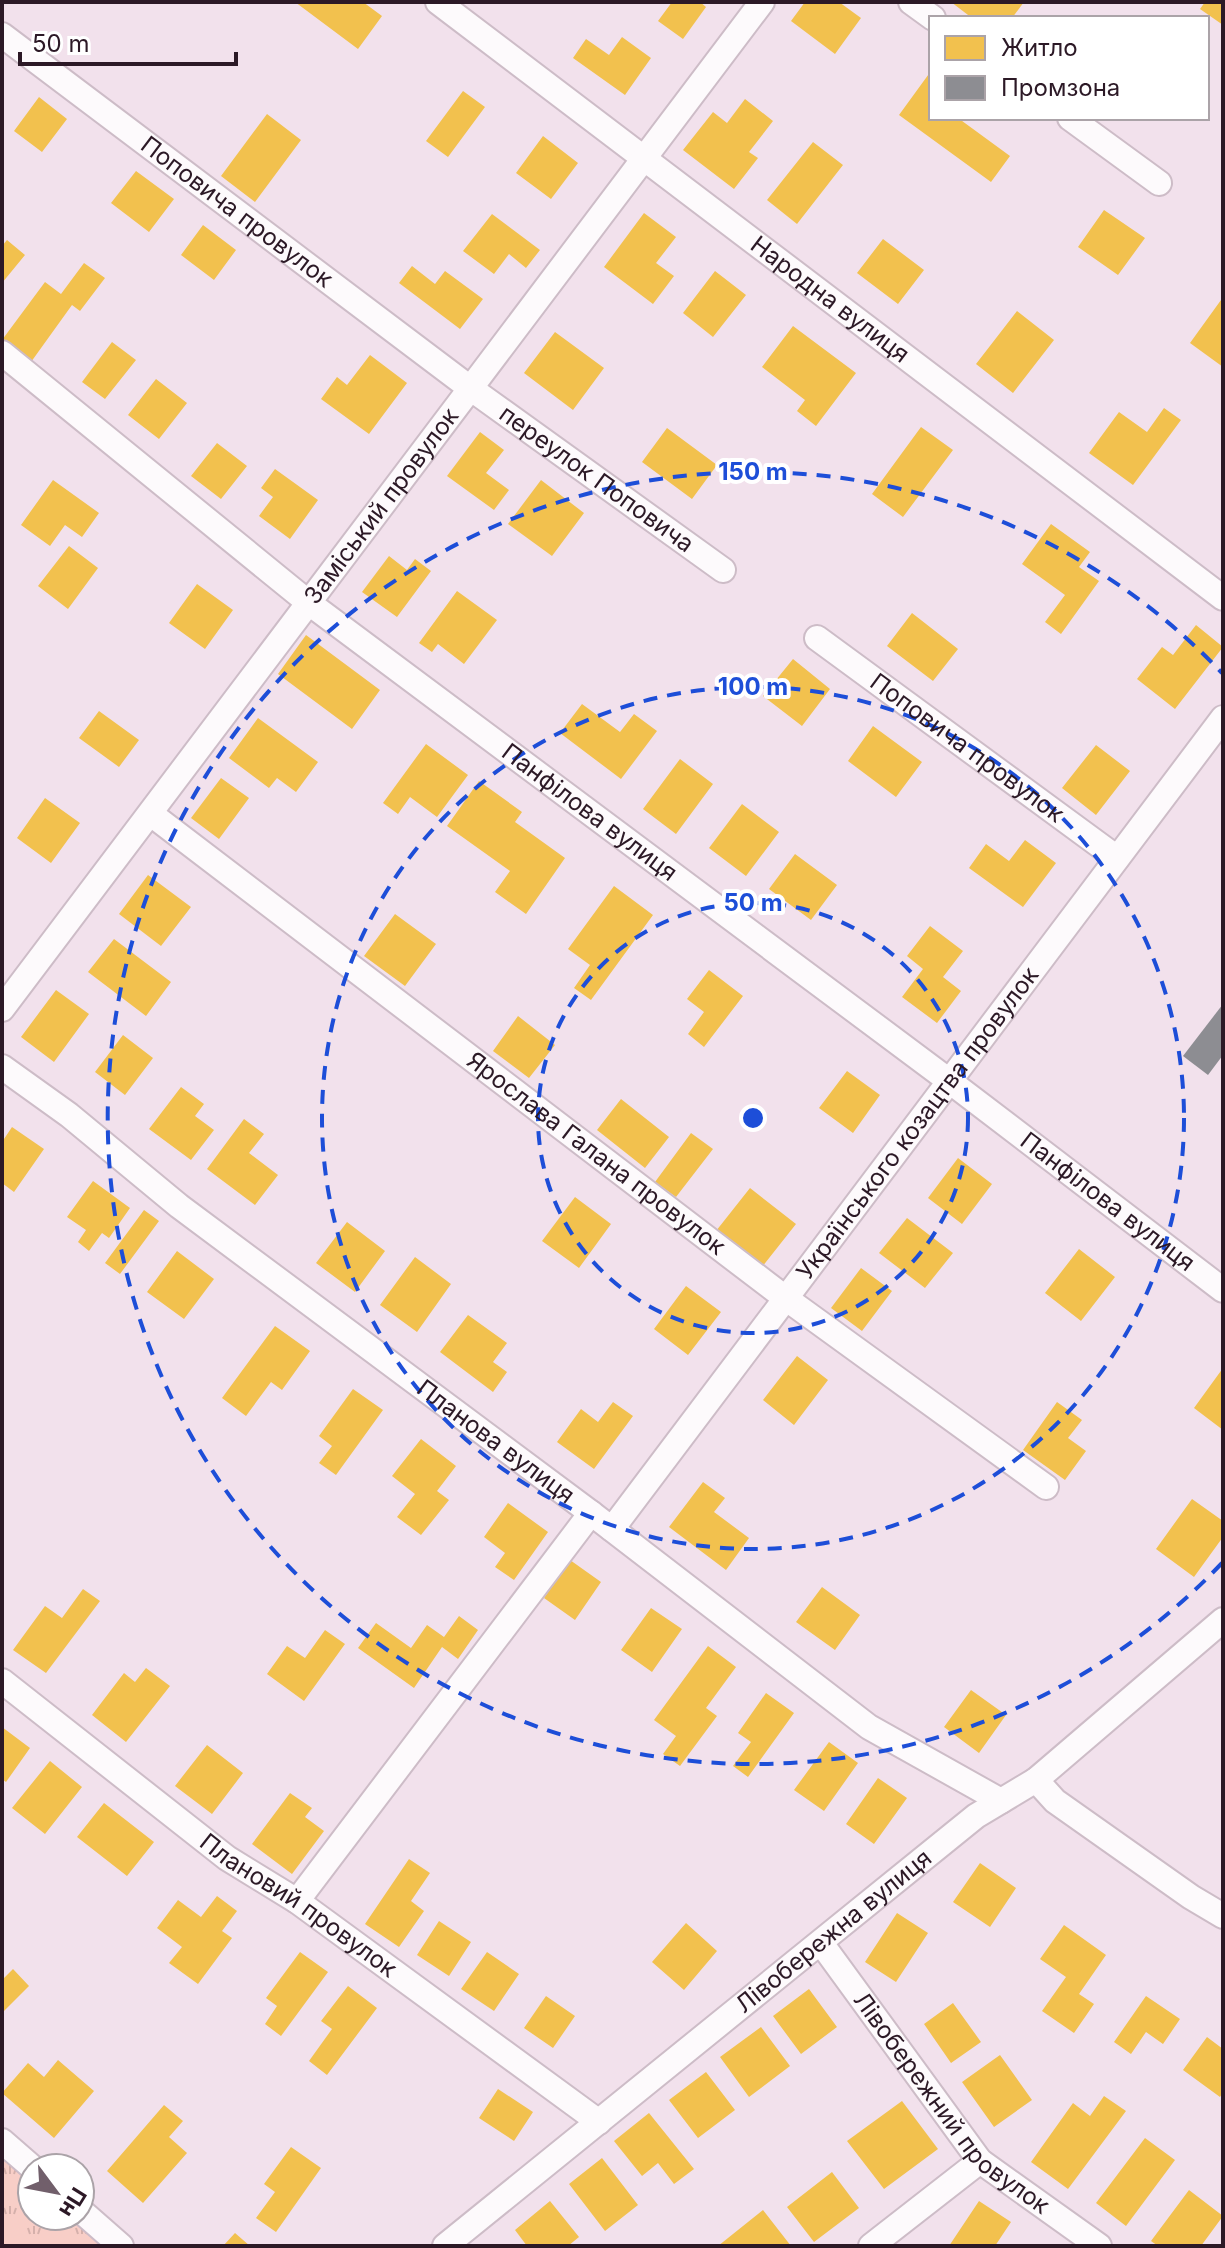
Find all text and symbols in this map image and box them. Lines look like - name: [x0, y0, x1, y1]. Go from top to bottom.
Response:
- scale bar: [20, 16, 236, 66]
- legend: [929, 16, 1209, 120]
- text: 50 m: [32, 29, 90, 58]
- text: Житло: [1001, 33, 1078, 62]
- text: Промзона: [1001, 73, 1120, 102]
- street label: Поповича провулок: [135, 130, 339, 293]
- street label: Народна вулиця: [745, 230, 915, 369]
- street label: переулок Поповича: [494, 399, 700, 558]
- street label: Заміський провулок: [298, 402, 464, 610]
- text: 150 m: [718, 457, 788, 486]
- street label: Поповича провулок: [865, 667, 1070, 828]
- text: 100 m: [718, 672, 788, 701]
- street label: Панфілова вулиця: [496, 737, 683, 887]
- text: 50 m: [723, 888, 783, 917]
- street label: Українського козацтва провулок: [790, 961, 1044, 1285]
- street label: Ярослава Галана провулок: [462, 1046, 731, 1261]
- centre of rings: [739, 1104, 767, 1132]
- street label: Панфілова вулиця: [1015, 1126, 1201, 1277]
- street label: Планова вулиця: [411, 1373, 580, 1510]
- street label: Плановий провулок: [194, 1827, 403, 1983]
- street label: Лівобережна вулиця: [729, 1843, 937, 2019]
- street label: Лівобережний провулок: [848, 1986, 1055, 2220]
- north arrow: [16, 2152, 96, 2232]
- text: Пн: [54, 2183, 92, 2222]

